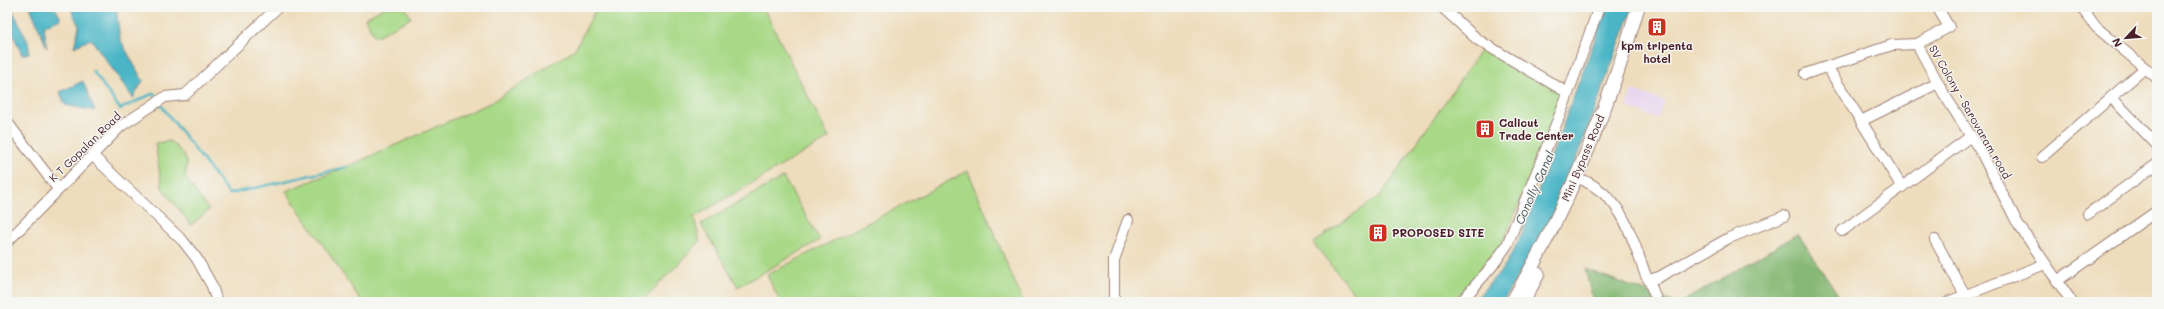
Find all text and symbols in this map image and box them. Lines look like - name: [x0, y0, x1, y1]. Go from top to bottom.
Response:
- building icon: kpm tripenta hotel: [1646, 16, 1668, 38]
- north arrow: [2106, 18, 2146, 58]
- text: N: [2108, 36, 2125, 50]
- place label: kpm tripenta hotel: [1621, 38, 1693, 66]
- street label: SV Colony - Sarovaram road: [1926, 42, 2015, 181]
- street label: K T Gopalan Road: [45, 108, 124, 185]
- street label: Mini Bypass Road: [1557, 112, 1608, 204]
- place label: Calicut Trade Center: [1499, 115, 1574, 143]
- building icon: Calicut Trade Center: [1474, 118, 1496, 140]
- water label: Conolly Canal: [1511, 148, 1557, 227]
- building icon: PROPOSED SITE: [1367, 222, 1389, 244]
- place label: PROPOSED SITE: [1392, 225, 1484, 240]

